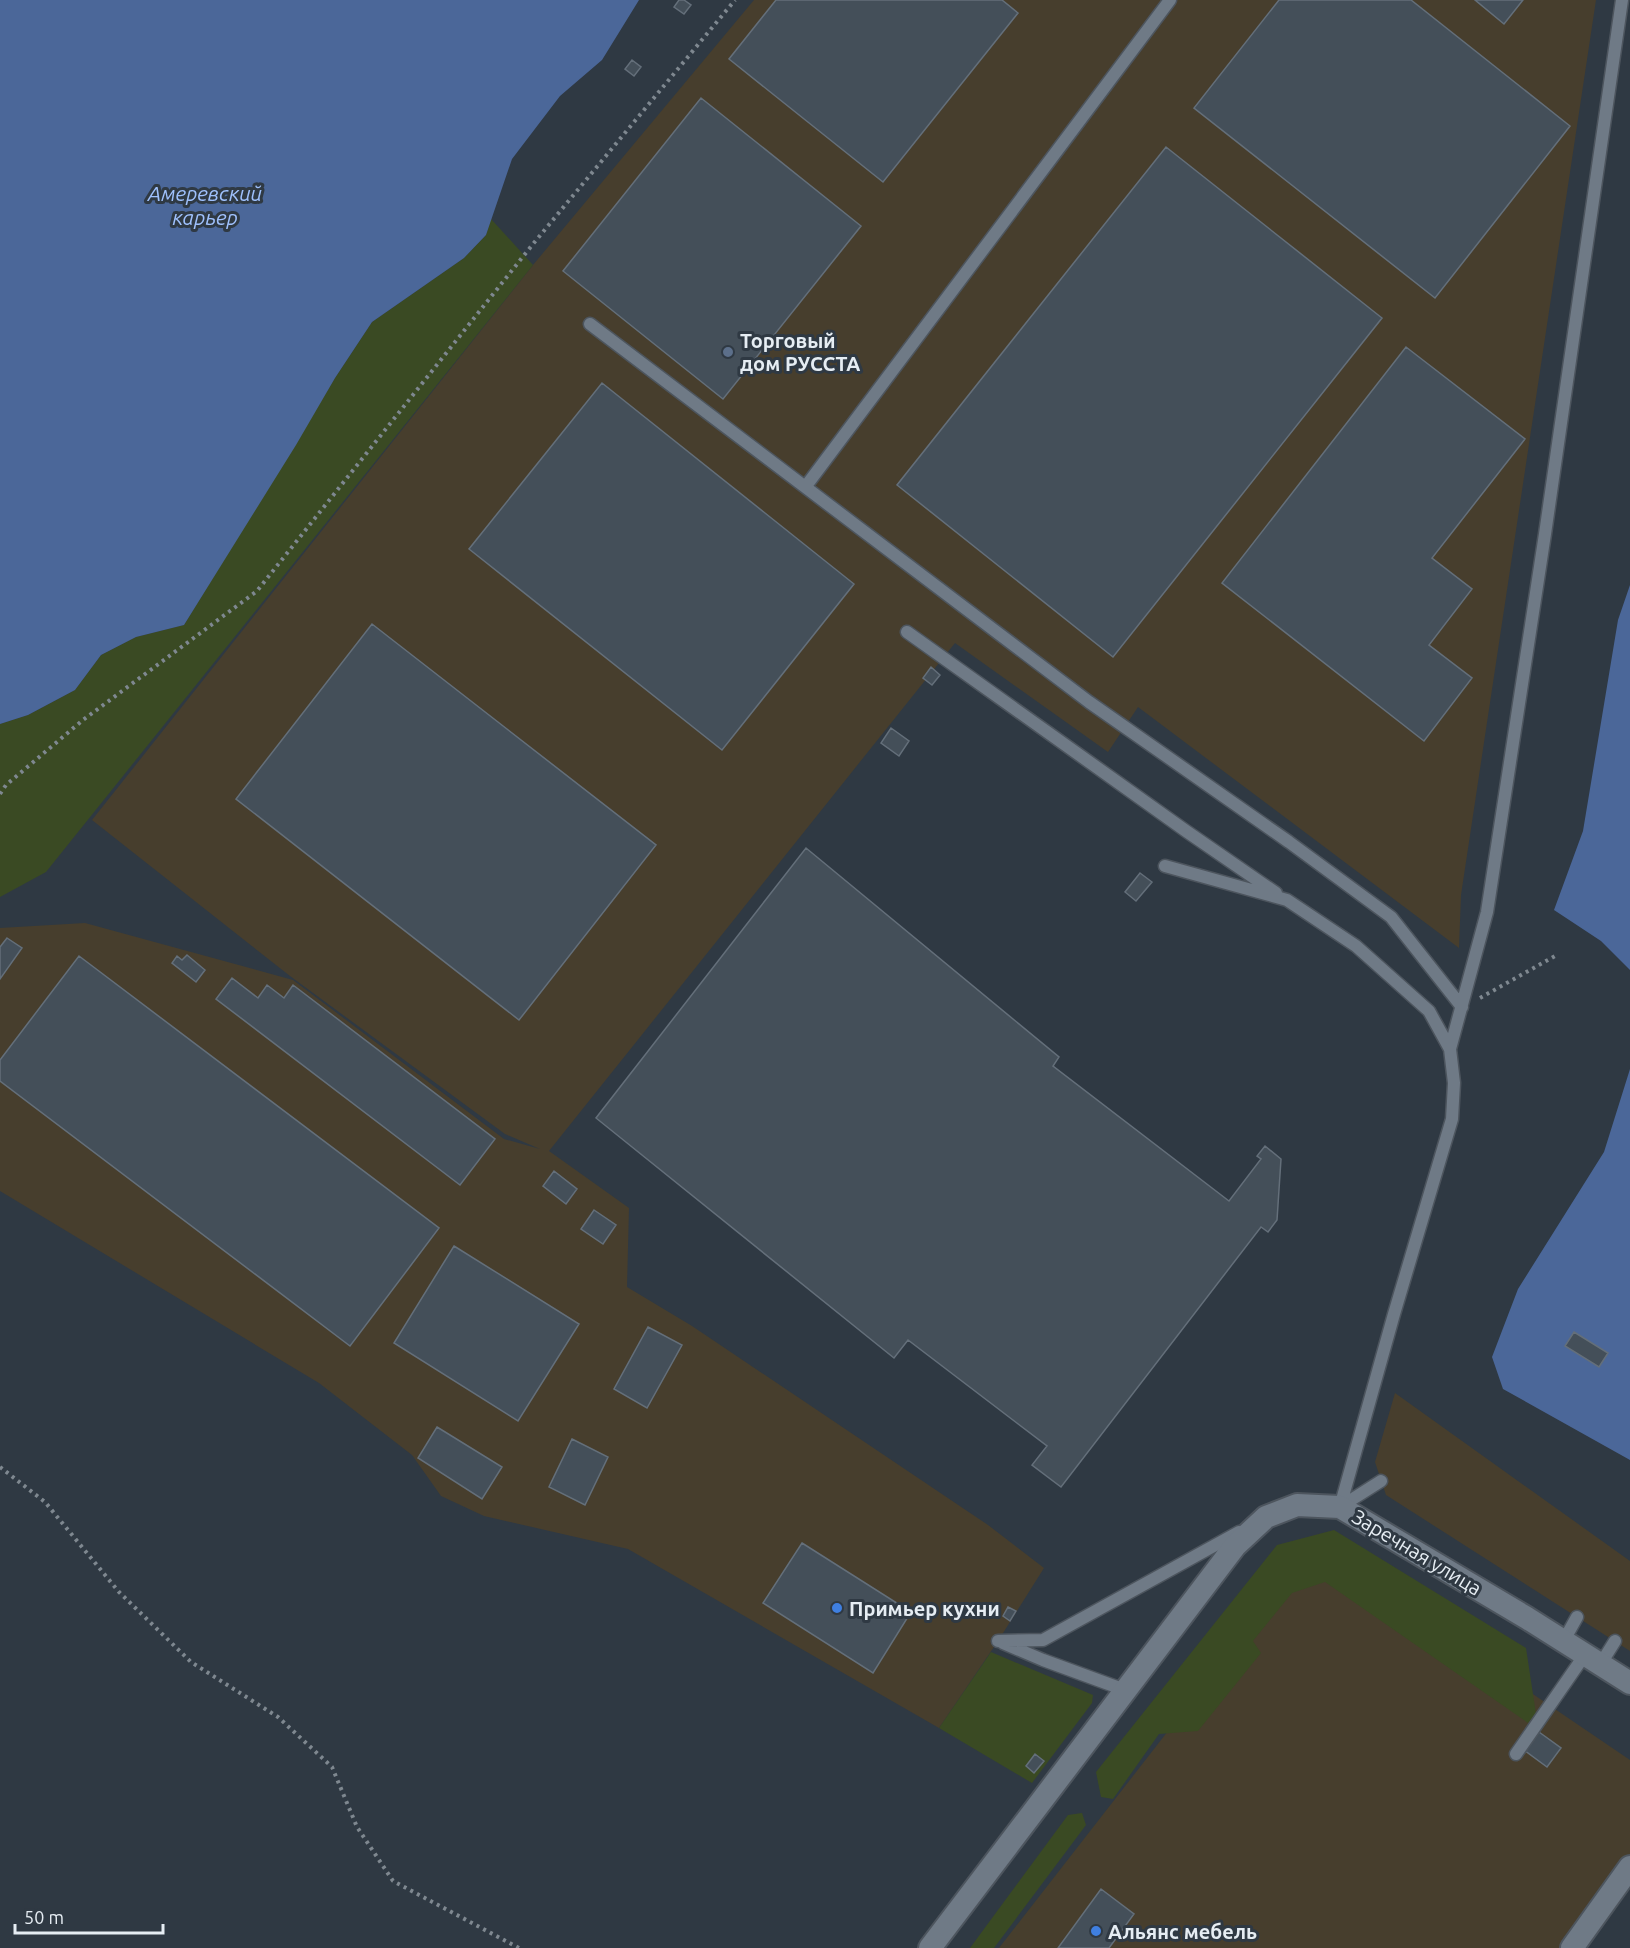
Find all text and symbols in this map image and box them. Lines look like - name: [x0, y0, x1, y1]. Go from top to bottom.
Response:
- water label: Амеревский карьер: [147, 181, 262, 229]
- place label: Торговый дом РУССТА: [740, 329, 860, 375]
- marker: Торговый дом РУССТА: [721, 345, 735, 359]
- street label: Заречная улица: [1348, 1504, 1486, 1600]
- place label: Примьер кухни: [849, 1597, 1000, 1620]
- marker: Примьер кухни: [830, 1601, 844, 1615]
- scale bar: [15, 1897, 164, 1935]
- text: 50 m: [24, 1907, 64, 1927]
- place label: Альянс мебель: [1108, 1920, 1257, 1943]
- marker: Альянс мебель: [1089, 1924, 1103, 1938]

